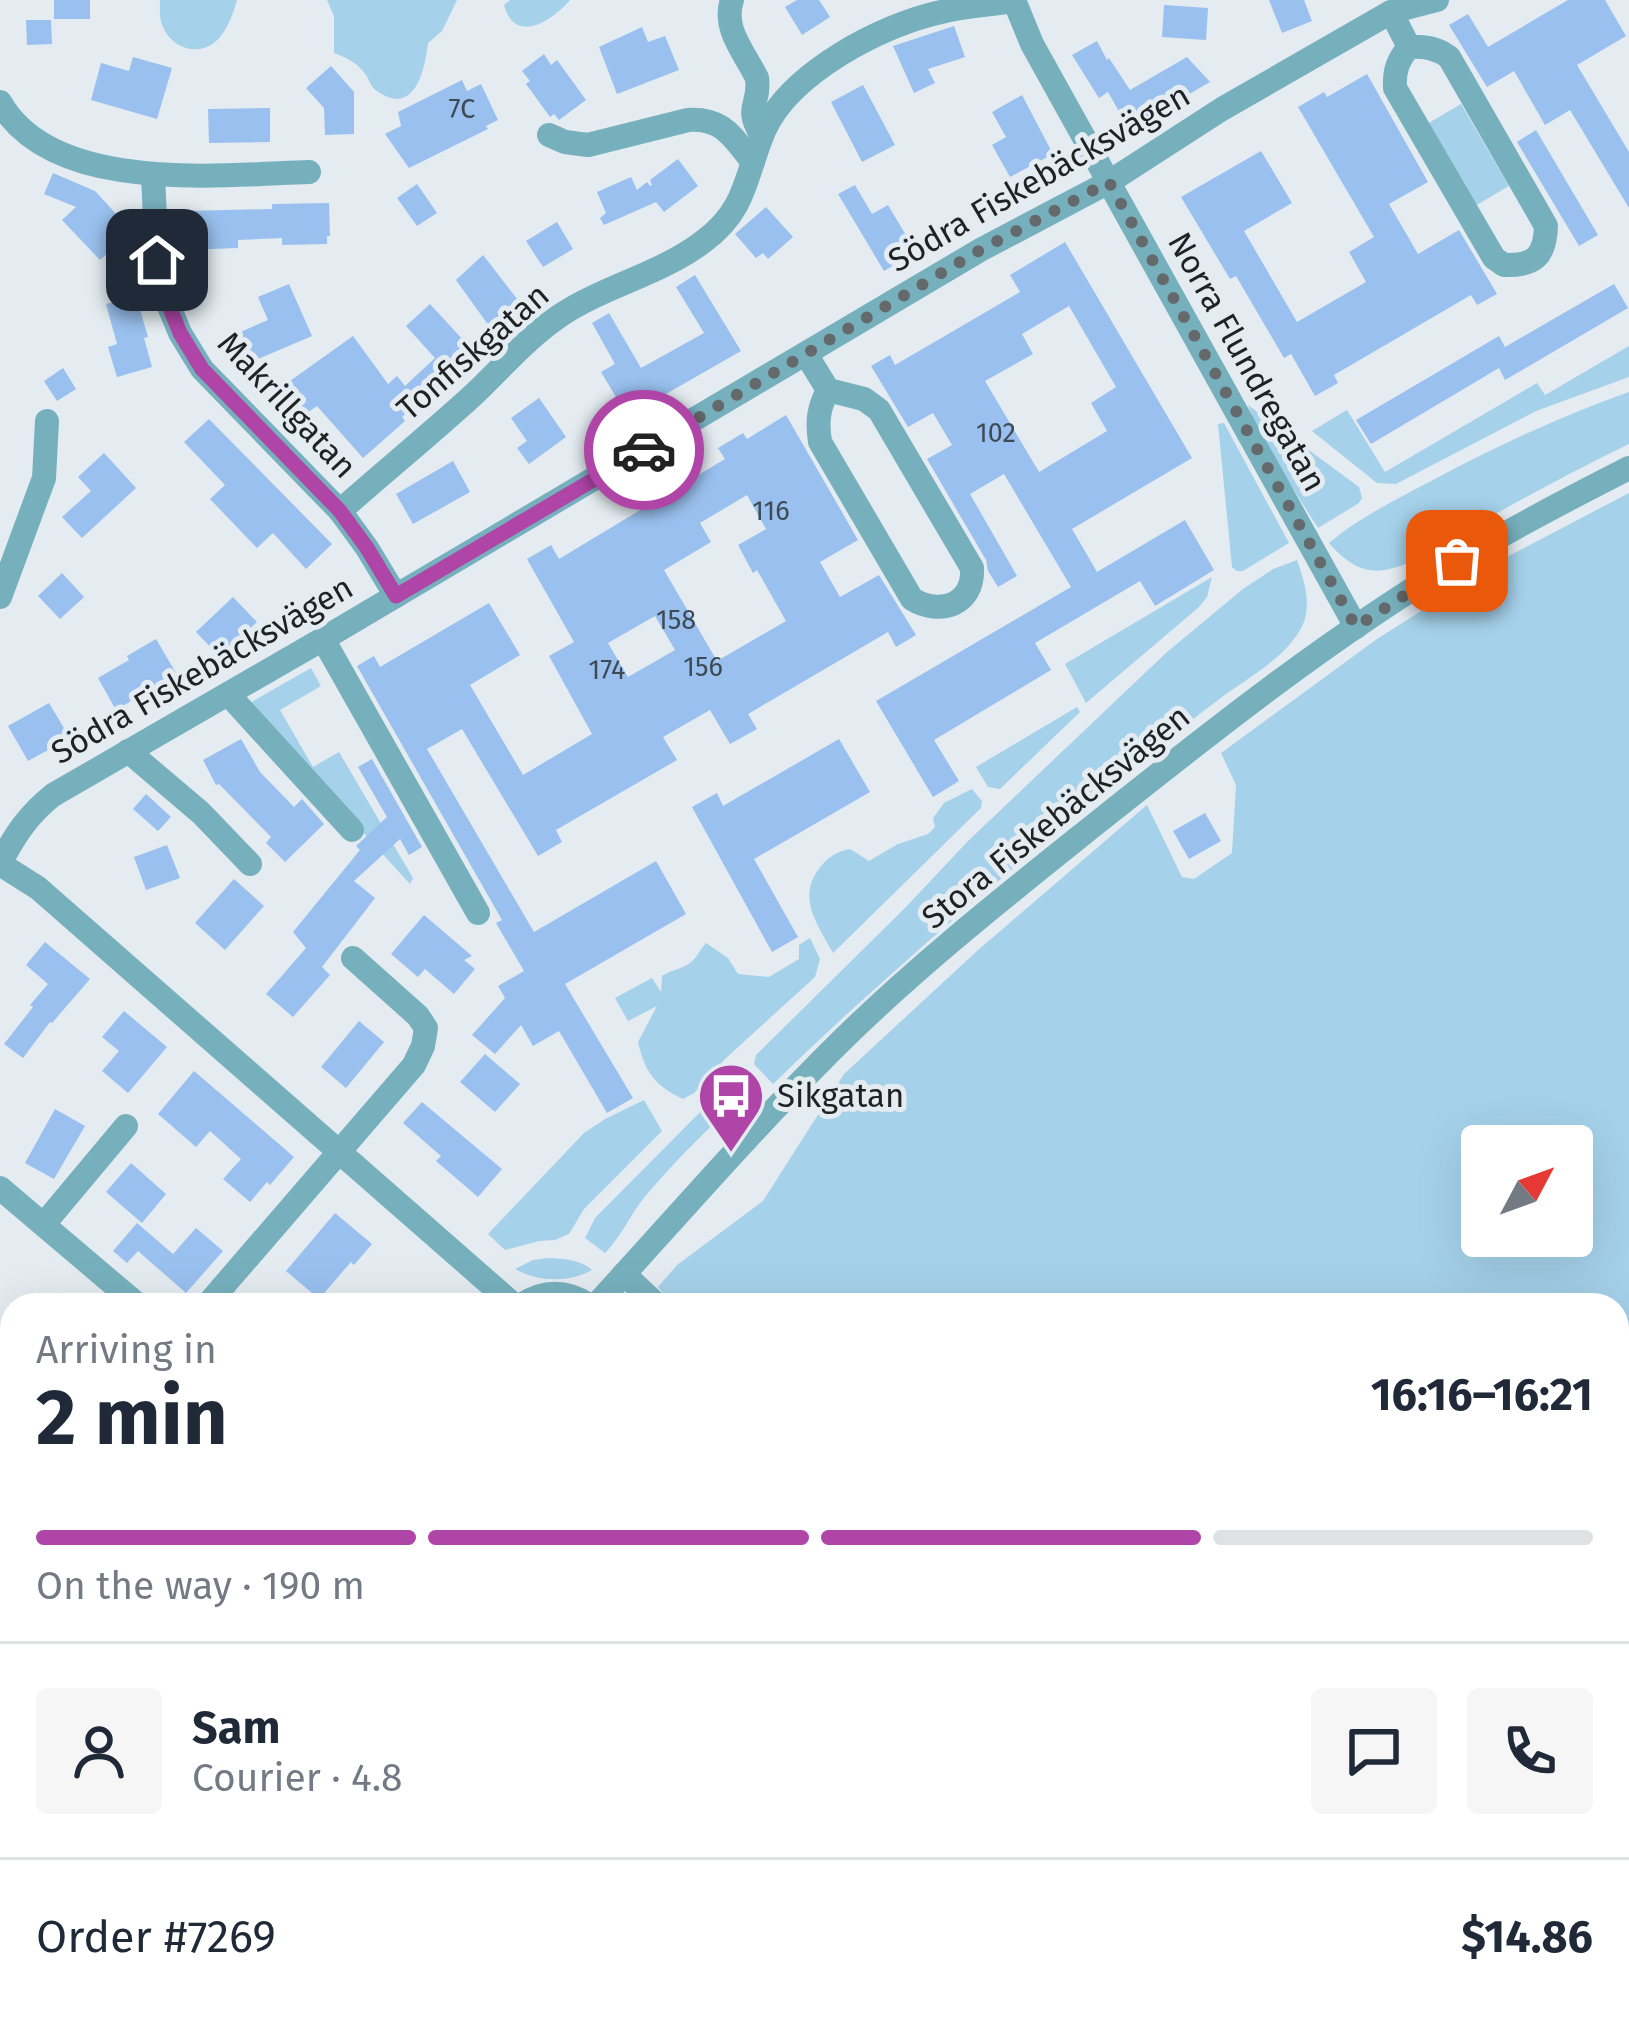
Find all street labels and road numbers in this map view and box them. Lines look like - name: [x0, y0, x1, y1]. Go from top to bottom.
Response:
- street label: Södra Fiskebäcksvägen: [881, 75, 1197, 281]
- street label: Norra Flundregatan: [1159, 226, 1335, 498]
- street label: Tonfiskgatan: [389, 275, 557, 429]
- street label: Makrillgatan: [209, 324, 365, 486]
- street label: Södra Fiskebäcksvägen: [44, 567, 360, 773]
- street label: Stora Fiskebäcksvägen: [914, 697, 1198, 937]

